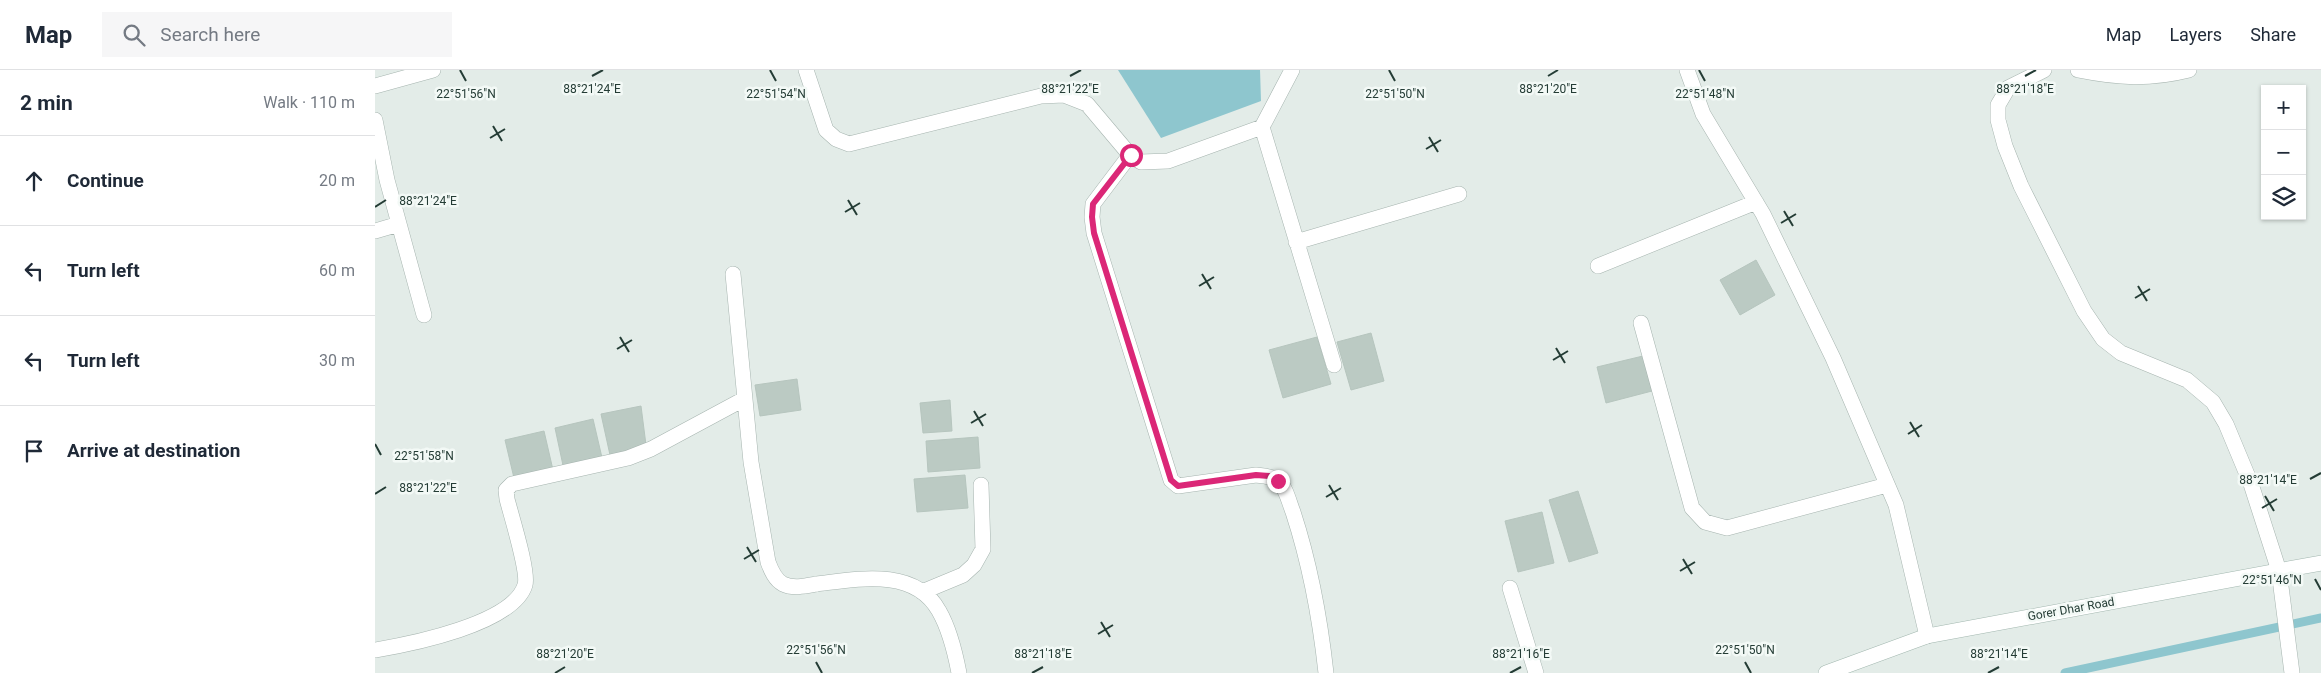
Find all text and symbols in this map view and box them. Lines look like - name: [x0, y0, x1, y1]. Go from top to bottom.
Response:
- search box: [102, 12, 452, 57]
- text: Map: [25, 21, 72, 49]
- icon: search: [120, 21, 148, 49]
- text: Search here: [160, 23, 260, 46]
- text: Map: [2106, 24, 2141, 45]
- text: Layers: [2169, 24, 2222, 45]
- text: Share: [2250, 24, 2296, 45]
- text: 88°21'24"E: [563, 82, 621, 96]
- text: 88°21'22"E: [1041, 82, 1099, 96]
- text: 88°21'20"E: [1519, 82, 1577, 96]
- text: 88°21'18"E: [1996, 82, 2054, 96]
- map controls: [2261, 85, 2306, 220]
- button: +: [2261, 85, 2306, 130]
- text: 22°51'56"N: [436, 87, 496, 101]
- text: 22°51'54"N: [746, 87, 806, 101]
- text: 22°51'50"N: [1365, 87, 1425, 101]
- text: 22°51'48"N: [1675, 87, 1735, 101]
- text: 2 min: [20, 91, 73, 115]
- text: Walk · 110 m: [263, 93, 355, 112]
- button: −: [2261, 130, 2306, 175]
- route start: [1120, 144, 1143, 167]
- icon: ahead: [20, 167, 48, 195]
- text: Continue: [67, 169, 144, 192]
- text: 20 m: [319, 171, 355, 190]
- button: layers: [2261, 175, 2306, 220]
- text: 88°21'24"E: [399, 194, 457, 208]
- icon: left: [20, 257, 48, 285]
- text: Turn left: [67, 259, 140, 282]
- text: 60 m: [319, 261, 355, 280]
- icon: left: [20, 347, 48, 375]
- text: Turn left: [67, 349, 140, 372]
- text: 30 m: [319, 351, 355, 370]
- icon: arrive: [20, 437, 48, 465]
- text: Arrive at destination: [67, 439, 240, 462]
- text: 22°51'58"N: [394, 449, 454, 463]
- route end: [1267, 470, 1290, 493]
- text: 88°21'14"E: [2239, 473, 2297, 487]
- text: 88°21'22"E: [399, 481, 457, 495]
- text: 22°51'46"N: [2242, 573, 2302, 587]
- street label: Gorer Dhar Road: [2026, 594, 2116, 624]
- text: 22°51'56"N: [786, 643, 846, 657]
- text: 22°51'50"N: [1715, 643, 1775, 657]
- text: 88°21'20"E: [536, 647, 594, 661]
- text: 88°21'18"E: [1014, 647, 1072, 661]
- text: 88°21'16"E: [1492, 647, 1550, 661]
- text: 88°21'14"E: [1970, 647, 2028, 661]

